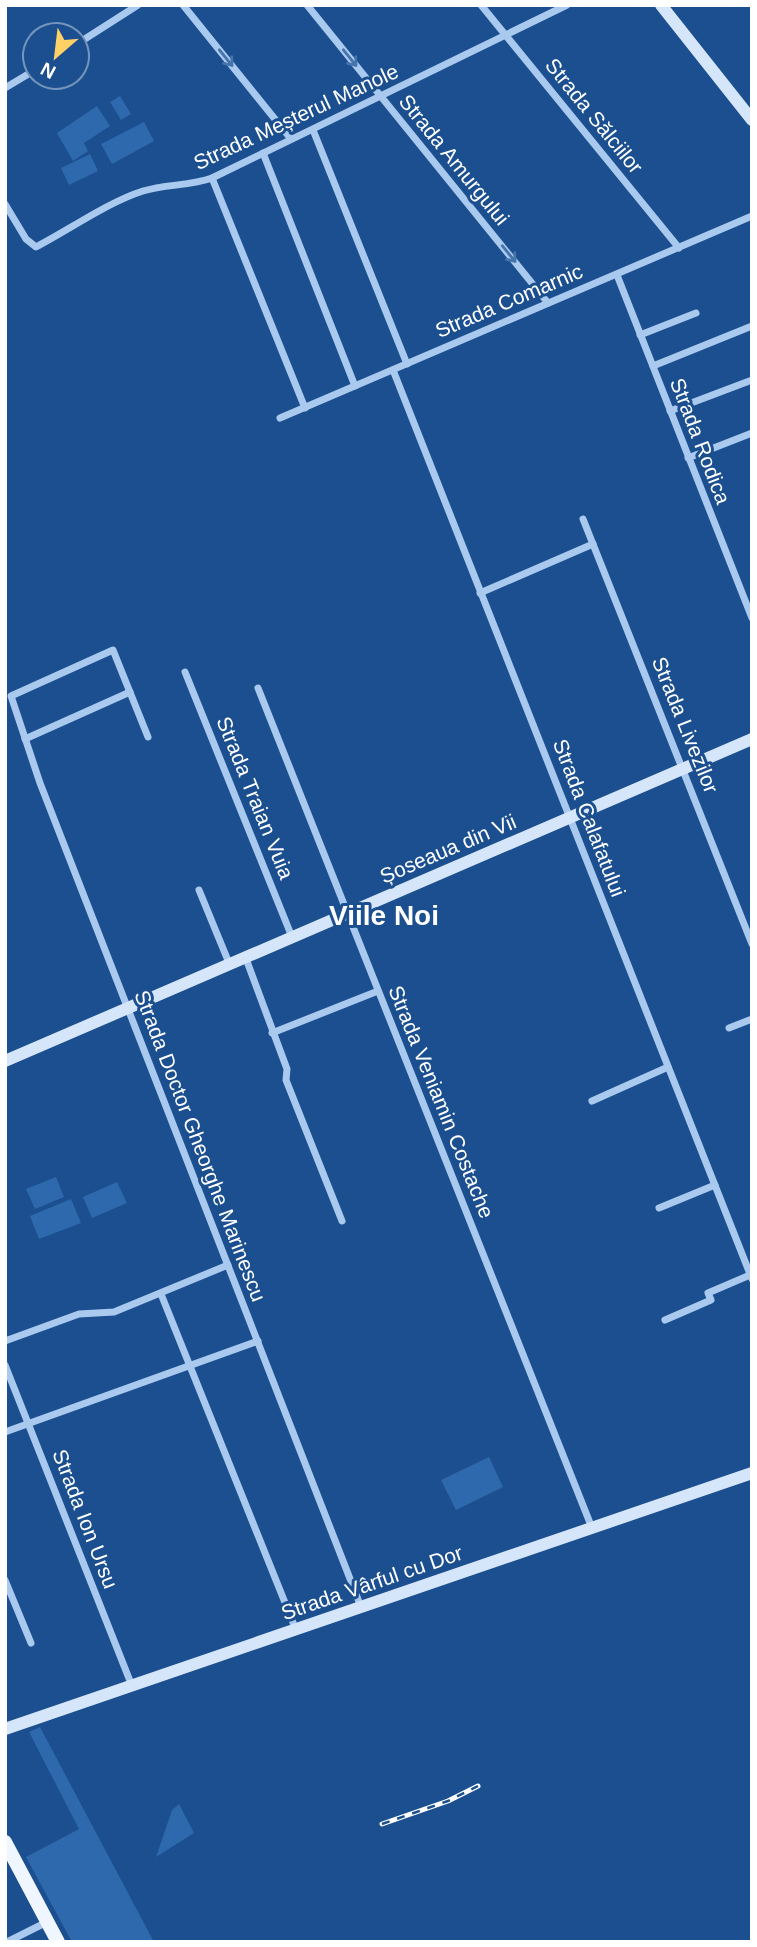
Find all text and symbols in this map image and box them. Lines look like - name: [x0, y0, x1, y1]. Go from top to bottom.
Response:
- north arrow: [21, 21, 91, 91]
- one-way arrow: [218, 49, 233, 67]
- one-way arrow: [342, 49, 358, 67]
- street label: Strada Sălciilor: [541, 54, 648, 178]
- text: N: [37, 58, 59, 83]
- street label: Strada Meșterul Manole: [190, 59, 402, 174]
- street label: Strada Amurgului: [395, 90, 514, 230]
- one-way arrow: [501, 245, 517, 263]
- street label: Strada Comarnic: [432, 259, 586, 342]
- street label: Strada Rodica: [666, 375, 735, 507]
- street label: Strada Livezilor: [648, 653, 723, 796]
- street label: Strada Traian Vuia: [212, 713, 299, 883]
- street label: Strada Calafatului: [549, 736, 630, 900]
- street label: Șoseaua din Vii: [376, 810, 519, 888]
- district label: Viile Noi: [329, 900, 439, 931]
- street label: Strada Veniamin Costache: [384, 982, 499, 1221]
- street label: Strada Doctor Gheorghe Marinescu: [130, 987, 271, 1305]
- street label: Strada Ion Ursu: [48, 1446, 123, 1592]
- street label: Strada Vârful cu Dor: [278, 1541, 466, 1624]

